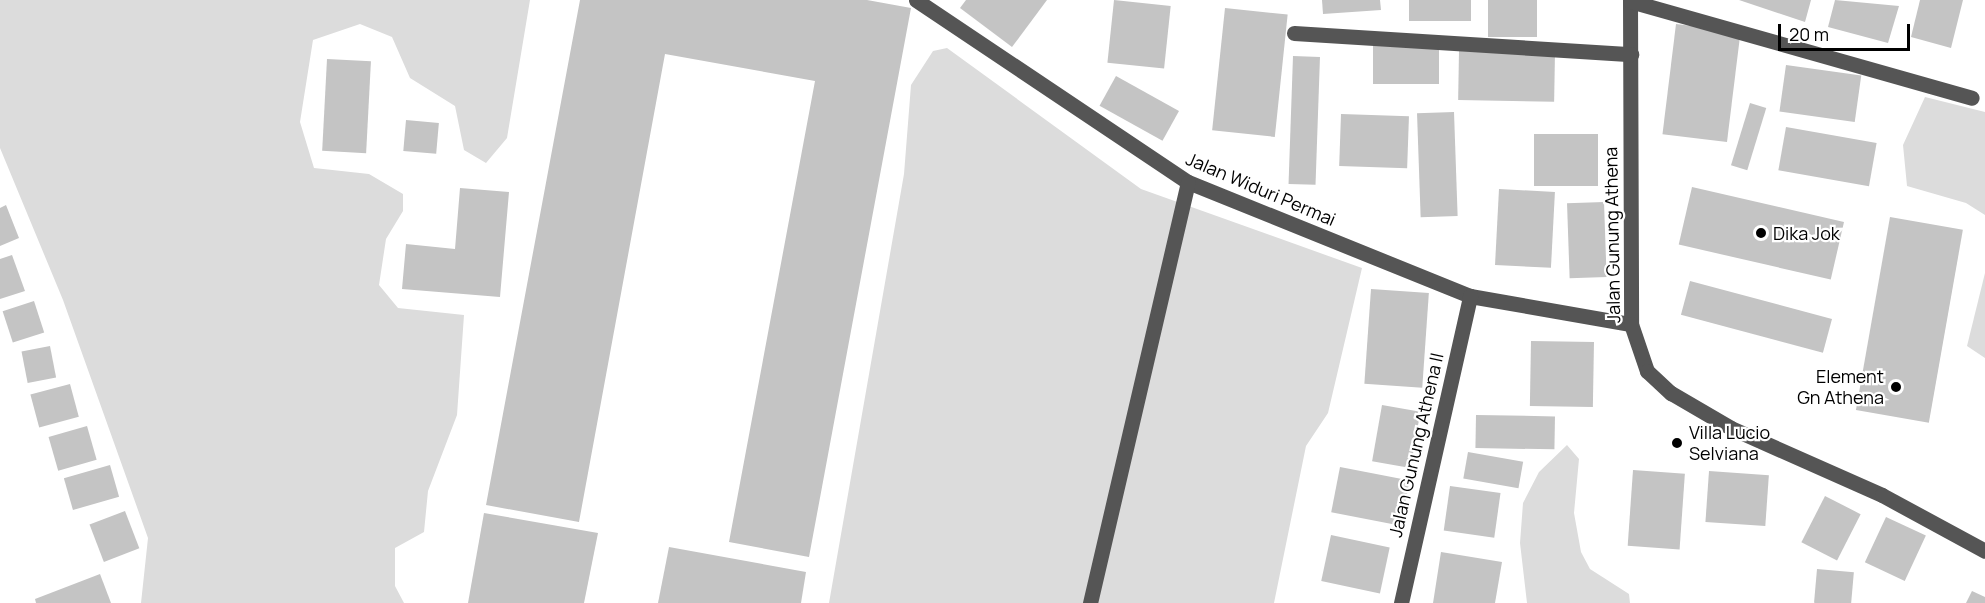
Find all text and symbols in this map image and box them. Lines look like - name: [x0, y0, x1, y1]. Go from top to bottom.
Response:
- scale bar: [1781, 12, 1913, 50]
- text: 20 m: [1789, 22, 1829, 46]
- street label: Jalan Gunung Athena: [1600, 147, 1624, 323]
- street label: Jalan Widuri Permai: [1183, 148, 1339, 230]
- place label: Dika Jok: [1773, 222, 1840, 244]
- marker: Dika Jok: [1754, 226, 1768, 240]
- street label: Jalan Gunung Athena II: [1384, 351, 1448, 539]
- place label: Element Gn Athena: [1797, 366, 1884, 409]
- marker: Element Gn Athena: [1889, 380, 1903, 394]
- place label: Villa Lucio Selviana: [1689, 422, 1770, 464]
- marker: Villa Lucio Selviana: [1670, 436, 1684, 450]

